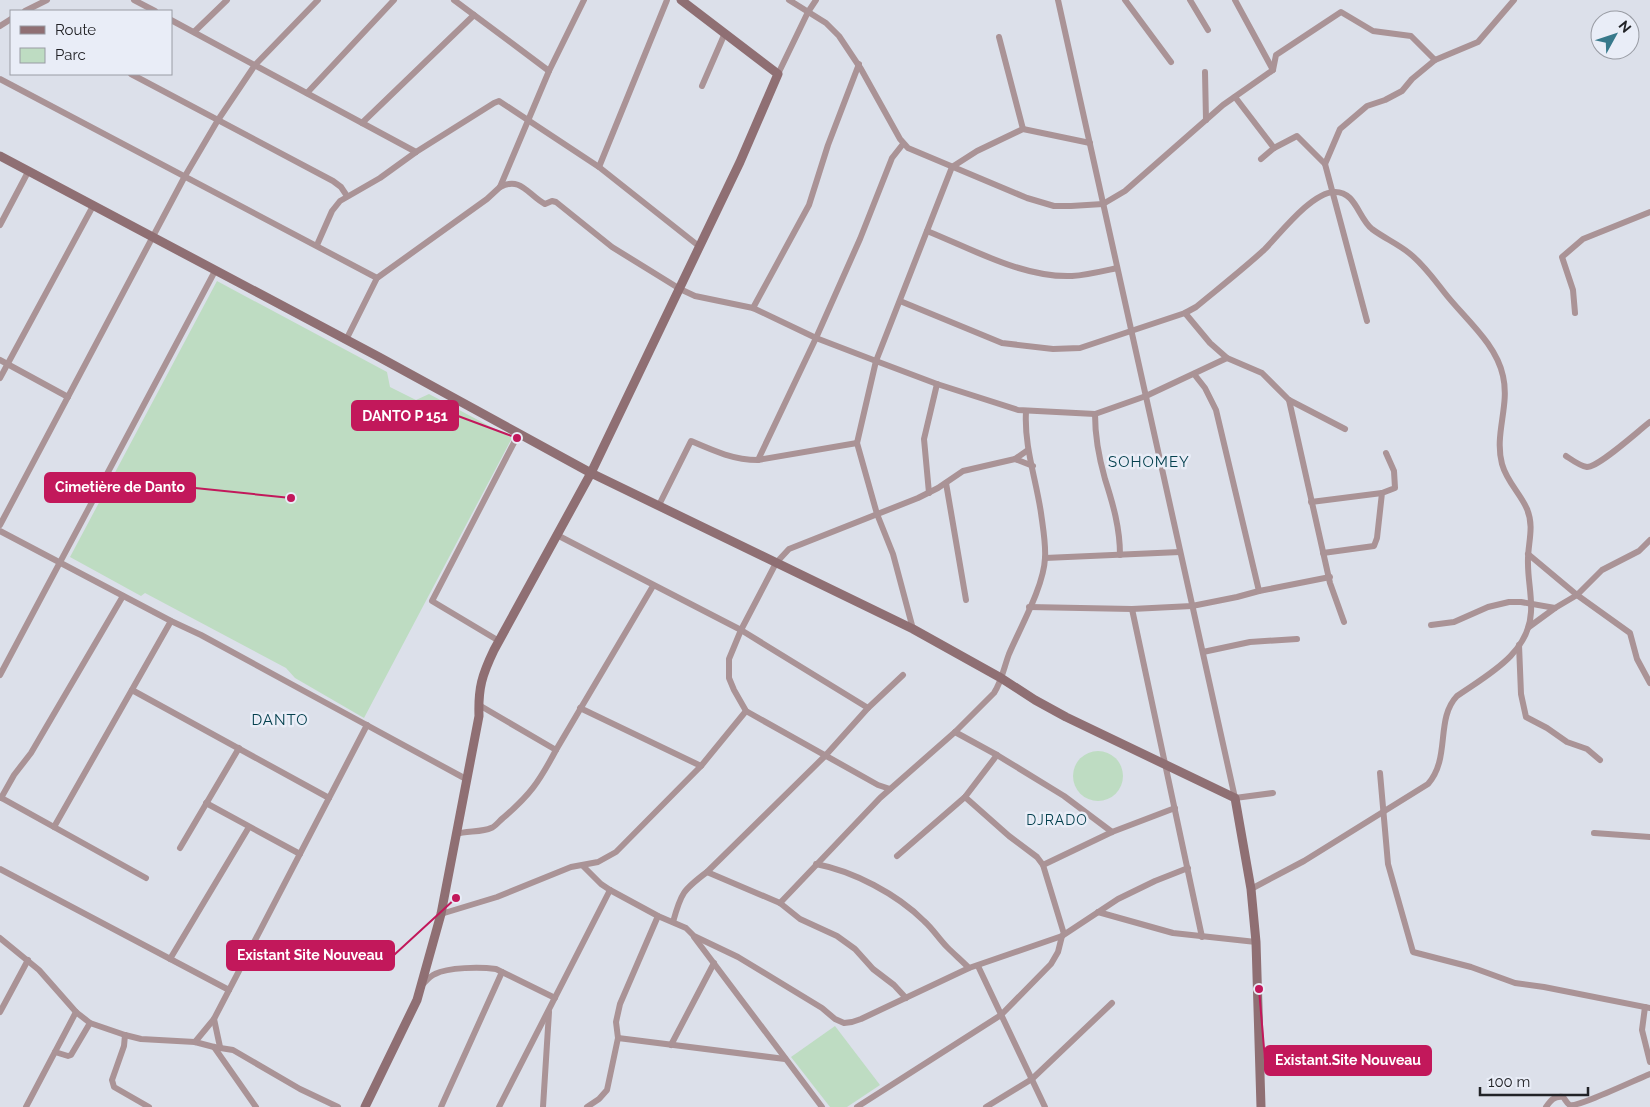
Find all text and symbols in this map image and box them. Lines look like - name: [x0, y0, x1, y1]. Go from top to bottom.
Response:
- legend: [10, 10, 172, 75]
- north arrow: [1590, 10, 1640, 60]
- text: N: [1615, 17, 1635, 36]
- text: Route: [55, 21, 96, 39]
- text: Parc: [55, 46, 86, 64]
- callout: DANTO P 151: [352, 401, 458, 430]
- text: DANTO P 151: [362, 408, 448, 424]
- district label: SOHOMEY: [1108, 453, 1190, 471]
- callout: Cimetière de Danto: [45, 473, 195, 502]
- text: Cimetière de Danto: [55, 479, 185, 495]
- district label: DANTO: [251, 711, 309, 729]
- district label: DJRADO: [1026, 812, 1088, 828]
- callout: Existant Site Nouveau: [227, 941, 394, 970]
- text: Existant Site Nouveau: [237, 947, 383, 963]
- callout: Existant.Site Nouveau: [1265, 1046, 1431, 1075]
- text: Existant.Site Nouveau: [1275, 1052, 1421, 1068]
- scale bar: [1480, 1064, 1588, 1096]
- text: 100 m: [1488, 1073, 1530, 1091]

